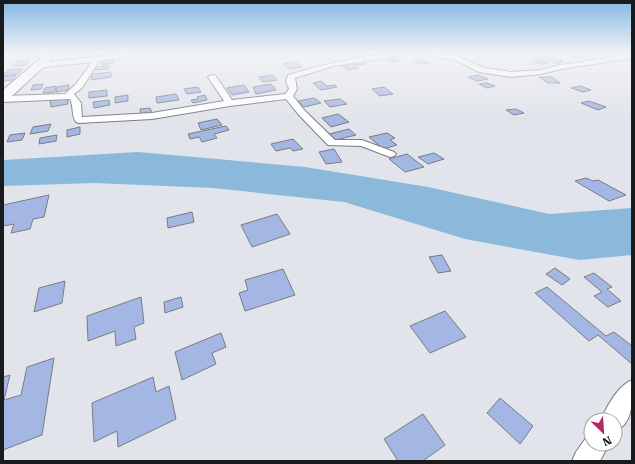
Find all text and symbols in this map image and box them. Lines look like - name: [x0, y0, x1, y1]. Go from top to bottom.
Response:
- north arrow: [583, 412, 623, 452]
- text: N: [600, 433, 614, 449]

